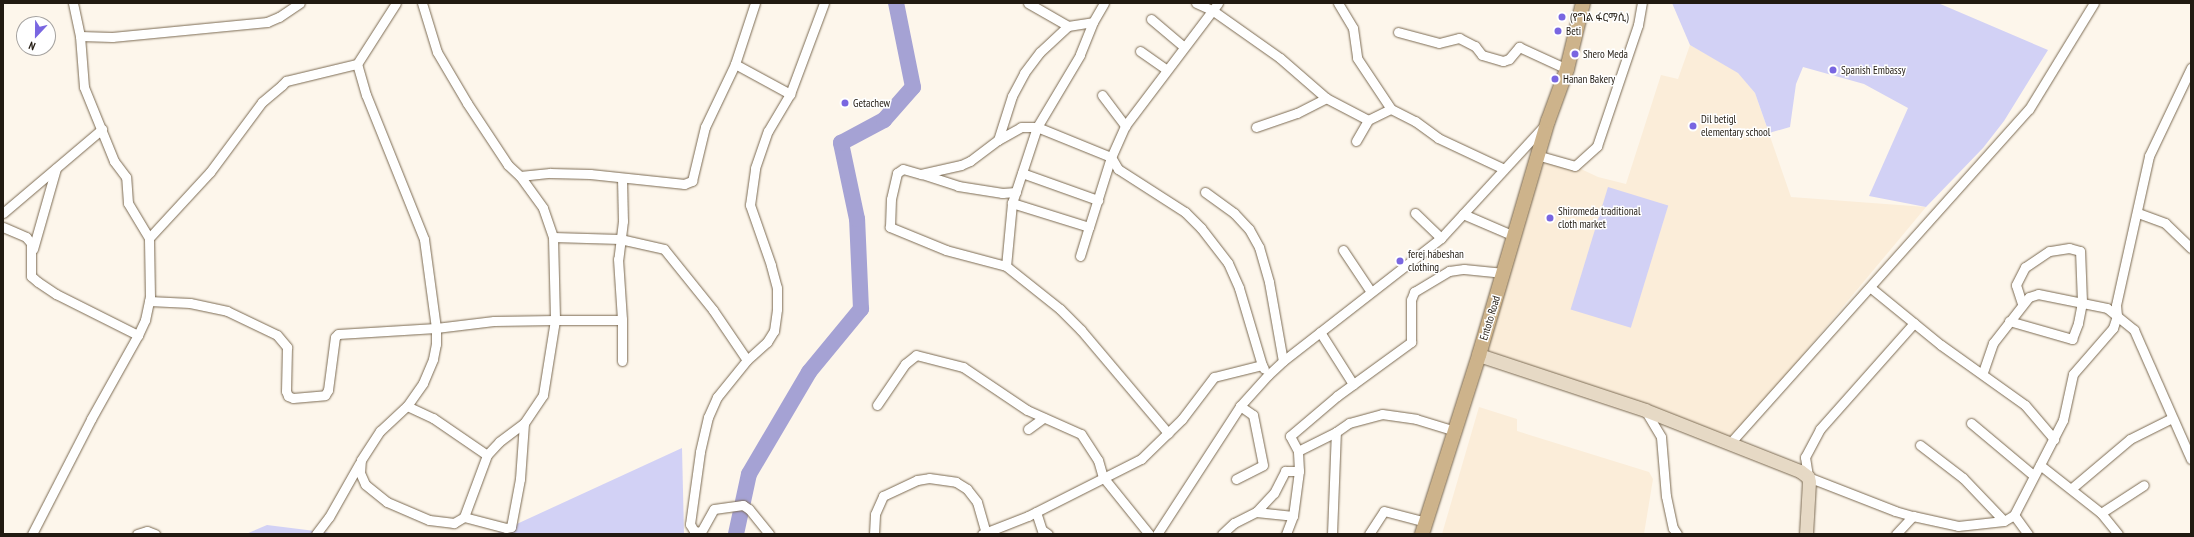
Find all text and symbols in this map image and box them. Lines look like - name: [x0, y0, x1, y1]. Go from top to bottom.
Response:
- place label: (የግል ፋርማሲ): [1570, 10, 1629, 24]
- marker: (የግል ፋርማሲ): [1557, 12, 1567, 22]
- north arrow: [16, 16, 56, 56]
- place label: Beti: [1566, 24, 1581, 38]
- marker: Beti: [1553, 26, 1563, 36]
- text: N: [27, 39, 37, 54]
- place label: Shero Meda: [1583, 47, 1628, 61]
- marker: Shero Meda: [1570, 49, 1580, 59]
- place label: Spanish Embassy: [1841, 63, 1906, 77]
- marker: Spanish Embassy: [1828, 65, 1838, 75]
- place label: Hanan Bakery: [1563, 72, 1615, 86]
- marker: Hanan Bakery: [1550, 74, 1560, 84]
- place label: Getachew: [853, 96, 890, 110]
- marker: Getachew: [840, 98, 850, 108]
- place label: Dil betigl elementary school: [1701, 113, 1771, 139]
- marker: Dil betigl elementary school: [1688, 121, 1698, 131]
- place label: Shiromeda traditional cloth market: [1558, 205, 1640, 231]
- marker: Shiromeda traditional cloth market: [1545, 213, 1555, 223]
- place label: ferej habeshan clothing: [1408, 248, 1464, 274]
- marker: ferej habeshan clothing: [1395, 256, 1405, 266]
- street label: Entoto Road: [1477, 294, 1503, 342]

